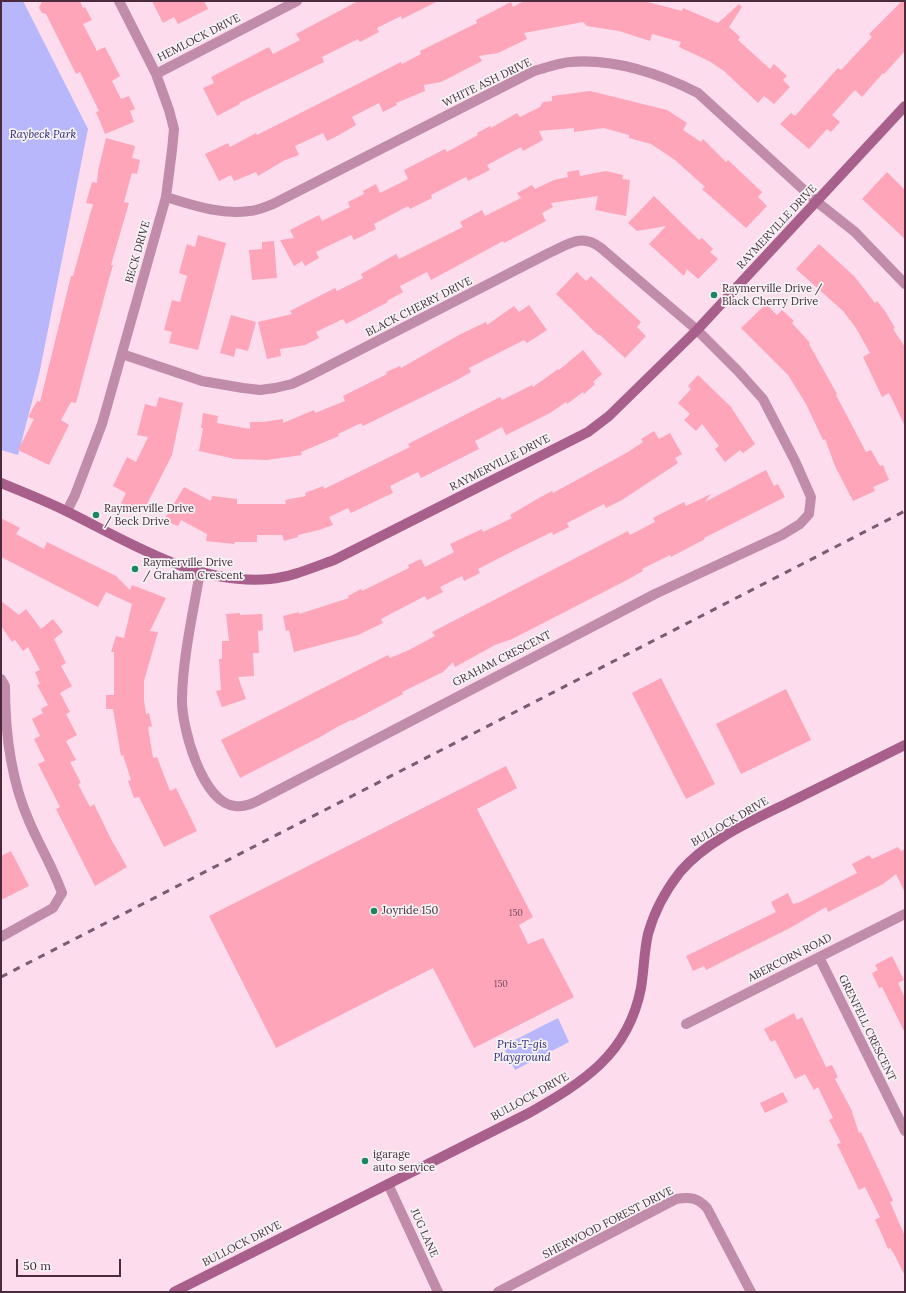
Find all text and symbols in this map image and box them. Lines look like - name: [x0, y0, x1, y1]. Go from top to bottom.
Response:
- street label: HEMLOCK DRIVE: [155, 11, 243, 65]
- street label: WHITE ASH DRIVE: [440, 56, 534, 110]
- park label: Raybeck Park: [10, 128, 76, 142]
- street label: RAYMERVILLE DRIVE: [734, 182, 820, 272]
- street label: BECK DRIVE: [123, 219, 153, 285]
- street label: BLACK CHERRY DRIVE: [364, 274, 474, 340]
- place label: Raymerville Drive / Black Cherry Drive: [722, 282, 822, 308]
- marker: Raymerville Drive / Black Cherry Drive: [709, 290, 719, 300]
- street label: RAYMERVILLE DRIVE: [448, 432, 552, 494]
- place label: Raymerville Drive / Beck Drive: [104, 502, 194, 528]
- marker: Raymerville Drive / Beck Drive: [91, 510, 101, 520]
- place label: Raymerville Drive / Graham Crescent: [143, 556, 243, 582]
- marker: Raymerville Drive / Graham Crescent: [130, 564, 140, 574]
- street label: GRAHAM CRESCENT: [451, 628, 553, 690]
- street label: BULLOCK DRIVE: [689, 795, 771, 849]
- place label: Joyride 150: [382, 904, 438, 918]
- marker: Joyride 150: [369, 906, 379, 916]
- house number: 150: [509, 908, 523, 918]
- street label: ABERCORN ROAD: [746, 931, 834, 985]
- street label: GRENFELL CRESCENT: [836, 973, 898, 1083]
- house number: 150: [494, 979, 508, 989]
- park label: Pris-T-gis Playground: [493, 1038, 551, 1064]
- street label: BULLOCK DRIVE: [489, 1070, 571, 1124]
- place label: igarage auto service: [373, 1148, 435, 1174]
- marker: igarage auto service: [360, 1156, 370, 1166]
- street label: SHERWOOD FOREST DRIVE: [540, 1184, 676, 1262]
- street label: JUG LANE: [407, 1206, 441, 1260]
- street label: BULLOCK DRIVE: [200, 1218, 284, 1270]
- scale bar: [18, 1251, 123, 1277]
- text: 50 m: [23, 1258, 51, 1273]

